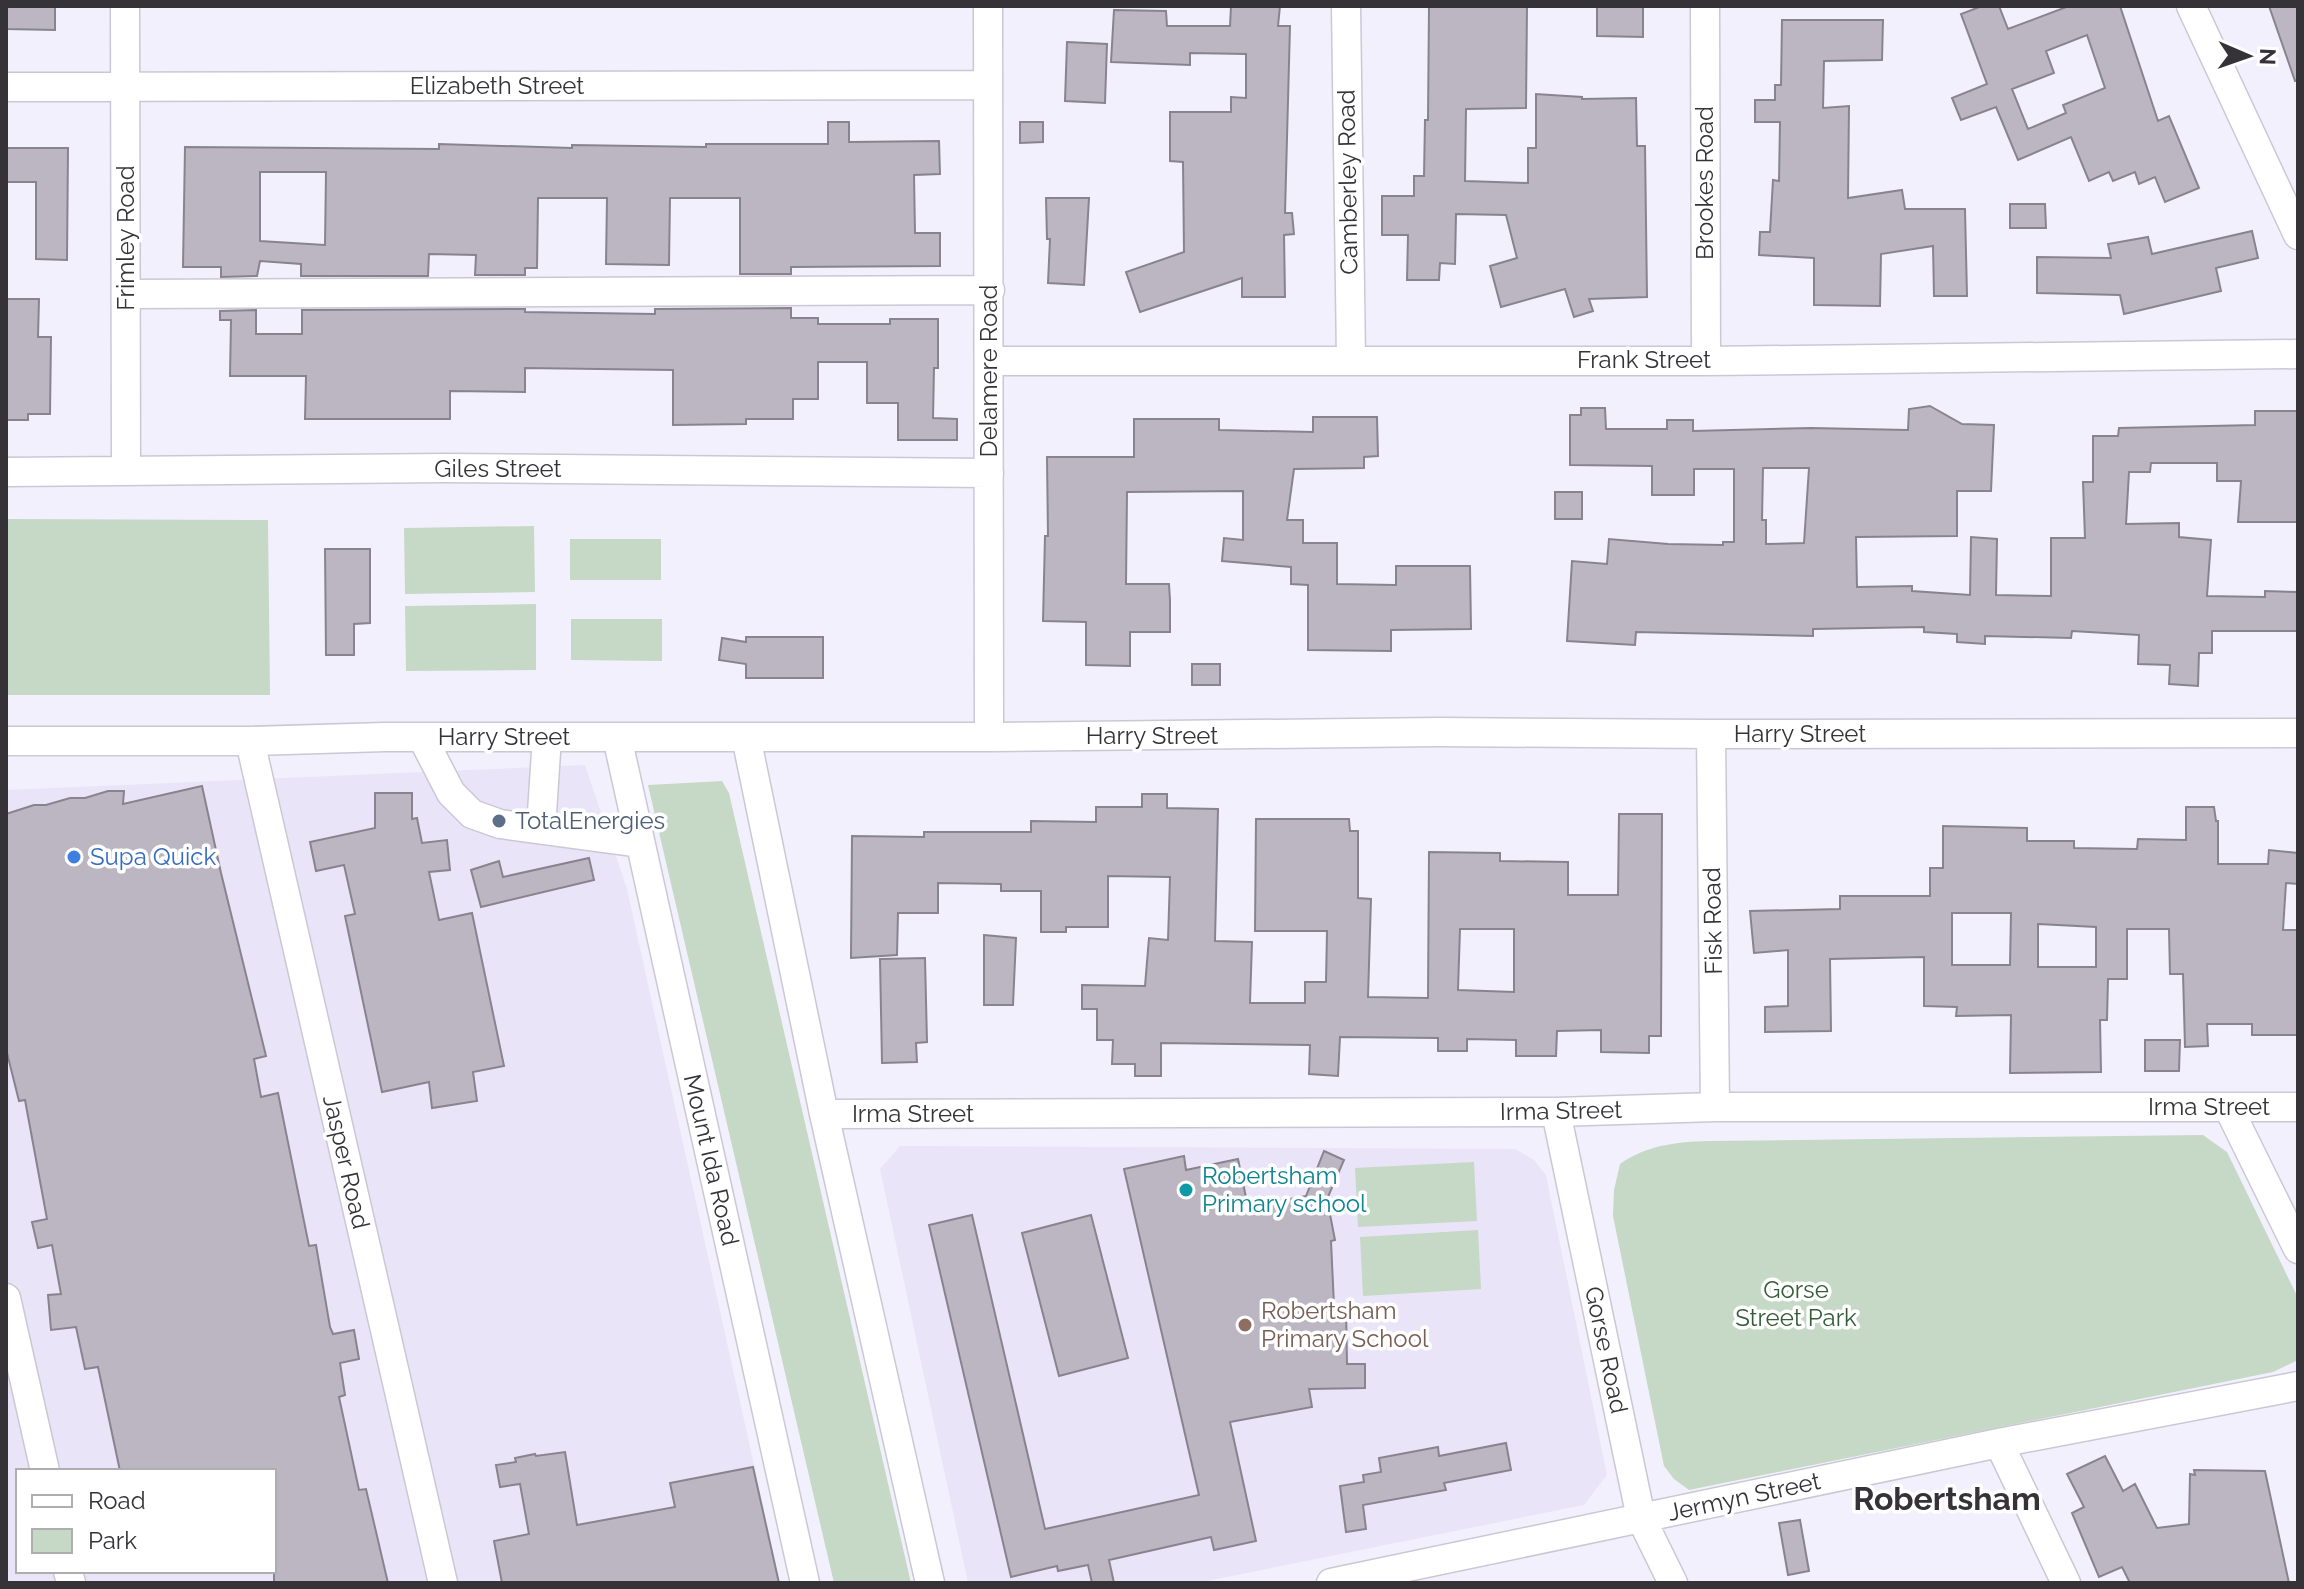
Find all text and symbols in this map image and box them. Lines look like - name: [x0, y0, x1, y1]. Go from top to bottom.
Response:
- north arrow: [2208, 16, 2288, 96]
- text: N: [2255, 48, 2281, 66]
- street label: Elizabeth Street: [410, 71, 584, 100]
- street label: Camberley Road: [1331, 89, 1364, 275]
- street label: Brookes Road: [1690, 106, 1719, 260]
- street label: Frimley Road: [111, 165, 140, 311]
- street label: Delamere Road: [974, 285, 1003, 457]
- street label: Frank Street: [1577, 345, 1711, 374]
- street label: Giles Street: [434, 454, 562, 483]
- street label: Harry Street: [1734, 719, 1866, 748]
- street label: Harry Street: [1086, 721, 1218, 750]
- street label: Harry Street: [438, 722, 570, 751]
- place label: TotalEnergies: [515, 806, 665, 835]
- marker: TotalEnergies: [490, 812, 508, 830]
- place label: Supa Quick: [90, 842, 216, 871]
- marker: Supa Quick: [65, 848, 83, 866]
- street label: Fisk Road: [1697, 867, 1728, 975]
- street label: Mount Ida Road: [678, 1071, 745, 1248]
- street label: Jasper Road: [317, 1092, 376, 1232]
- street label: Irma Street: [2148, 1092, 2270, 1121]
- street label: Irma Street: [1500, 1095, 1622, 1126]
- street label: Irma Street: [852, 1099, 974, 1128]
- place label: Robertsham Primary school: [1202, 1161, 1367, 1218]
- marker: Robertsham Primary school: [1177, 1181, 1195, 1199]
- park label: Gorse Street Park: [1735, 1275, 1857, 1332]
- street label: Gorse Road: [1579, 1284, 1634, 1416]
- place label: Robertsham Primary School: [1261, 1296, 1429, 1353]
- marker: Robertsham Primary School: [1236, 1316, 1254, 1334]
- street label: Jermyn Street: [1665, 1466, 1823, 1527]
- legend: [16, 1469, 276, 1573]
- district label: Robertsham: [1853, 1480, 2041, 1517]
- text: Road: [88, 1486, 146, 1515]
- text: Park: [88, 1526, 137, 1555]

